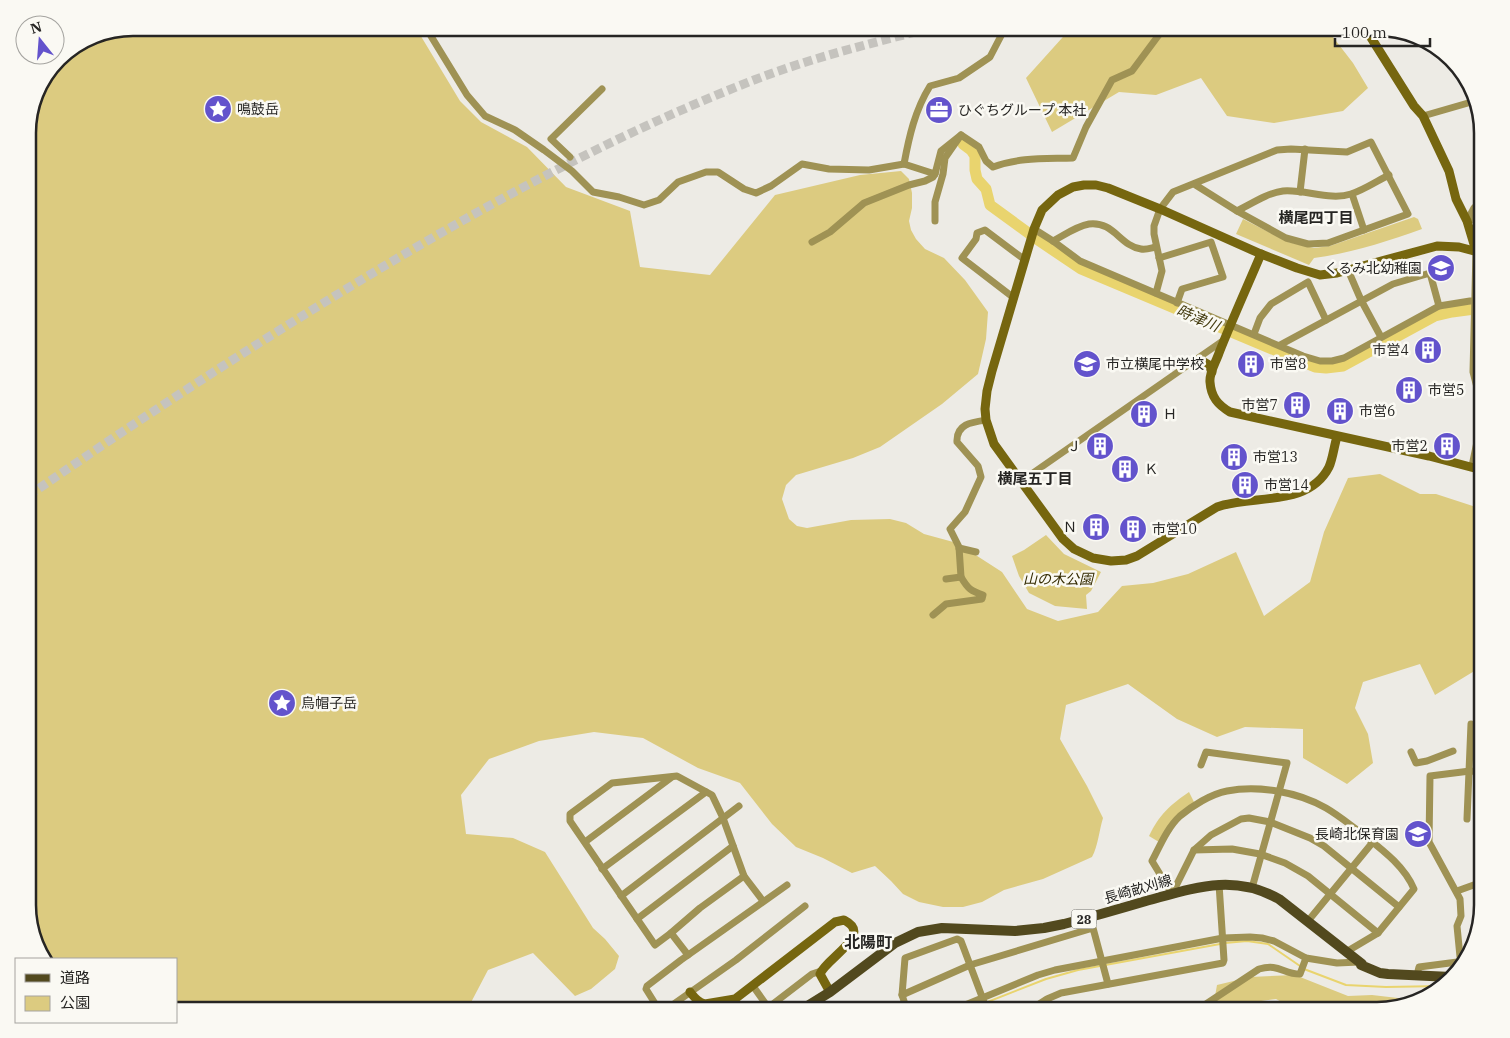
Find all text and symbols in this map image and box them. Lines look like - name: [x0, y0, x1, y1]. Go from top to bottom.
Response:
- north arrow: [15, 15, 65, 65]
- scale bar: [1335, 15, 1430, 47]
- text: N: [28, 17, 44, 38]
- text: 100 m: [1342, 23, 1387, 42]
- place icon: 鳴鼓岳: [203, 94, 233, 124]
- office icon: ひぐちグループ 本社: [924, 95, 954, 125]
- place label: 鳴鼓岳: [237, 100, 279, 118]
- place label: ひぐちグループ 本社: [958, 101, 1086, 119]
- district label: 横尾四丁目: [1278, 208, 1354, 227]
- school or university icon: くるみ北幼稚園: [1426, 253, 1456, 283]
- place label: くるみ北幼稚園: [1324, 259, 1422, 277]
- water label: 時津川: [1174, 300, 1224, 336]
- building icon: 市営4: [1413, 335, 1443, 365]
- place label: 市営4: [1373, 341, 1409, 359]
- school or university icon: 市立横尾中学校: [1072, 349, 1102, 379]
- building icon: 市営8: [1236, 349, 1266, 379]
- place label: 市立横尾中学校: [1106, 355, 1204, 373]
- place label: 市営8: [1270, 355, 1306, 373]
- building icon: 市営5: [1394, 375, 1424, 405]
- place label: 市営5: [1428, 381, 1464, 399]
- building icon: 市営7: [1282, 390, 1312, 420]
- place label: 市営7: [1242, 396, 1278, 414]
- building icon: 市営6: [1325, 396, 1355, 426]
- building icon: Ｈ: [1129, 399, 1159, 429]
- place label: 市営6: [1359, 402, 1395, 420]
- place label: Ｈ: [1163, 405, 1177, 423]
- building icon: Ｊ: [1085, 431, 1115, 461]
- building icon: 市営2: [1432, 431, 1462, 461]
- place label: Ｊ: [1067, 437, 1081, 455]
- place label: 市営2: [1392, 437, 1428, 455]
- building icon: 市営13: [1219, 442, 1249, 472]
- place label: 市営13: [1253, 448, 1298, 466]
- building icon: Ｋ: [1110, 454, 1140, 484]
- place label: Ｋ: [1144, 460, 1158, 478]
- district label: 横尾五丁目: [997, 469, 1073, 488]
- building icon: 市営14: [1230, 470, 1260, 500]
- place label: 市営14: [1264, 476, 1309, 494]
- building icon: Ｎ: [1081, 512, 1111, 542]
- building icon: 市営10: [1118, 514, 1148, 544]
- place label: Ｎ: [1063, 518, 1077, 536]
- place label: 市営10: [1152, 520, 1197, 538]
- park label: 山の木公園: [1023, 570, 1095, 588]
- place icon: 烏帽子岳: [267, 688, 297, 718]
- place label: 烏帽子岳: [301, 694, 357, 712]
- school or university icon: 長崎北保育園: [1403, 819, 1433, 849]
- place label: 長崎北保育園: [1315, 825, 1399, 843]
- street label: 長崎畝刈線: [1102, 871, 1174, 907]
- road number: 28: [1072, 910, 1096, 929]
- district label: 北陽町: [844, 932, 892, 952]
- legend: [15, 958, 178, 1023]
- text: 道路: [60, 968, 90, 987]
- text: 公園: [60, 993, 90, 1012]

